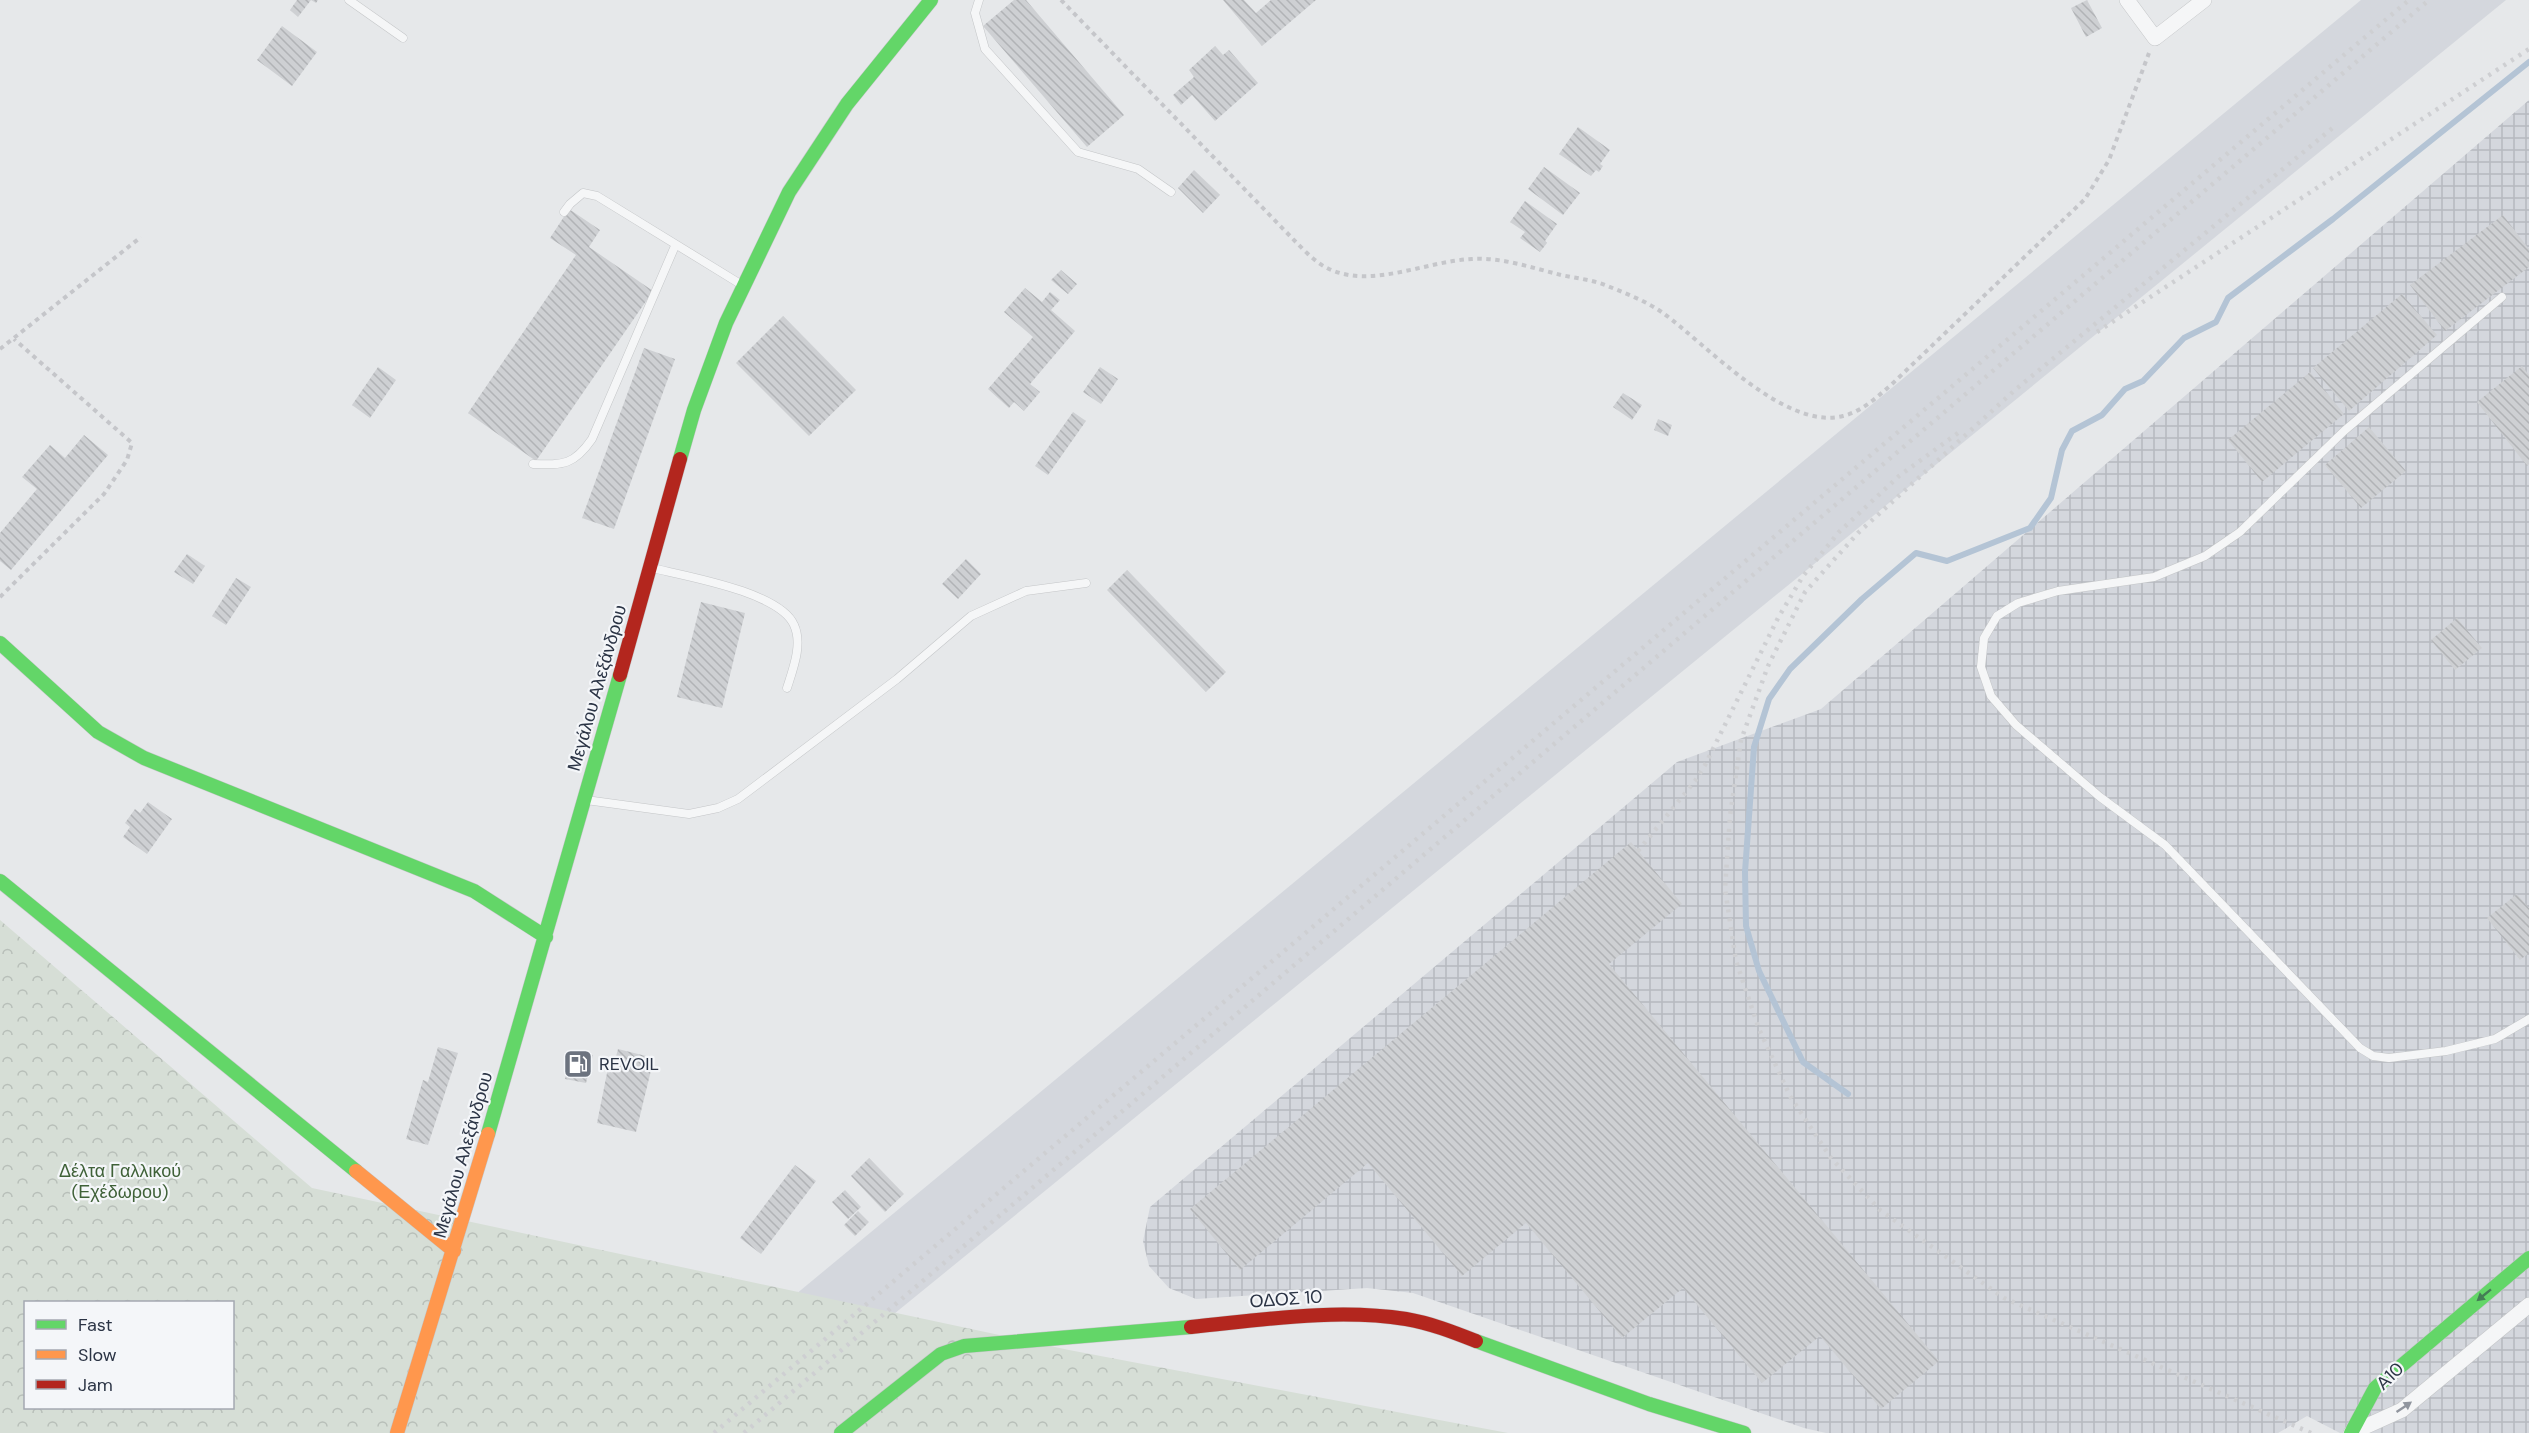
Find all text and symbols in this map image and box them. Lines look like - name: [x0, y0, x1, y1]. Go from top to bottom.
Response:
- street label: Μεγάλου Αλεξάνδρου: [562, 602, 632, 774]
- fuel station icon: REVOIL: [562, 1048, 594, 1080]
- place label: REVOIL: [599, 1052, 659, 1076]
- street label: Μεγάλου Αλεξάνδρου: [428, 1069, 498, 1241]
- park label: Δέλτα Γαλλικού (Εχέδωρου): [59, 1159, 181, 1204]
- street label: ΟΔΟΣ 10: [1249, 1284, 1323, 1314]
- one-way arrow: [2477, 1288, 2492, 1301]
- legend: [24, 1301, 234, 1409]
- text: Fast: [78, 1313, 113, 1337]
- text: Slow: [78, 1343, 117, 1367]
- street label: Α10: [2371, 1357, 2409, 1395]
- text: Jam: [78, 1373, 113, 1397]
- one-way arrow: [2395, 1401, 2411, 1413]

